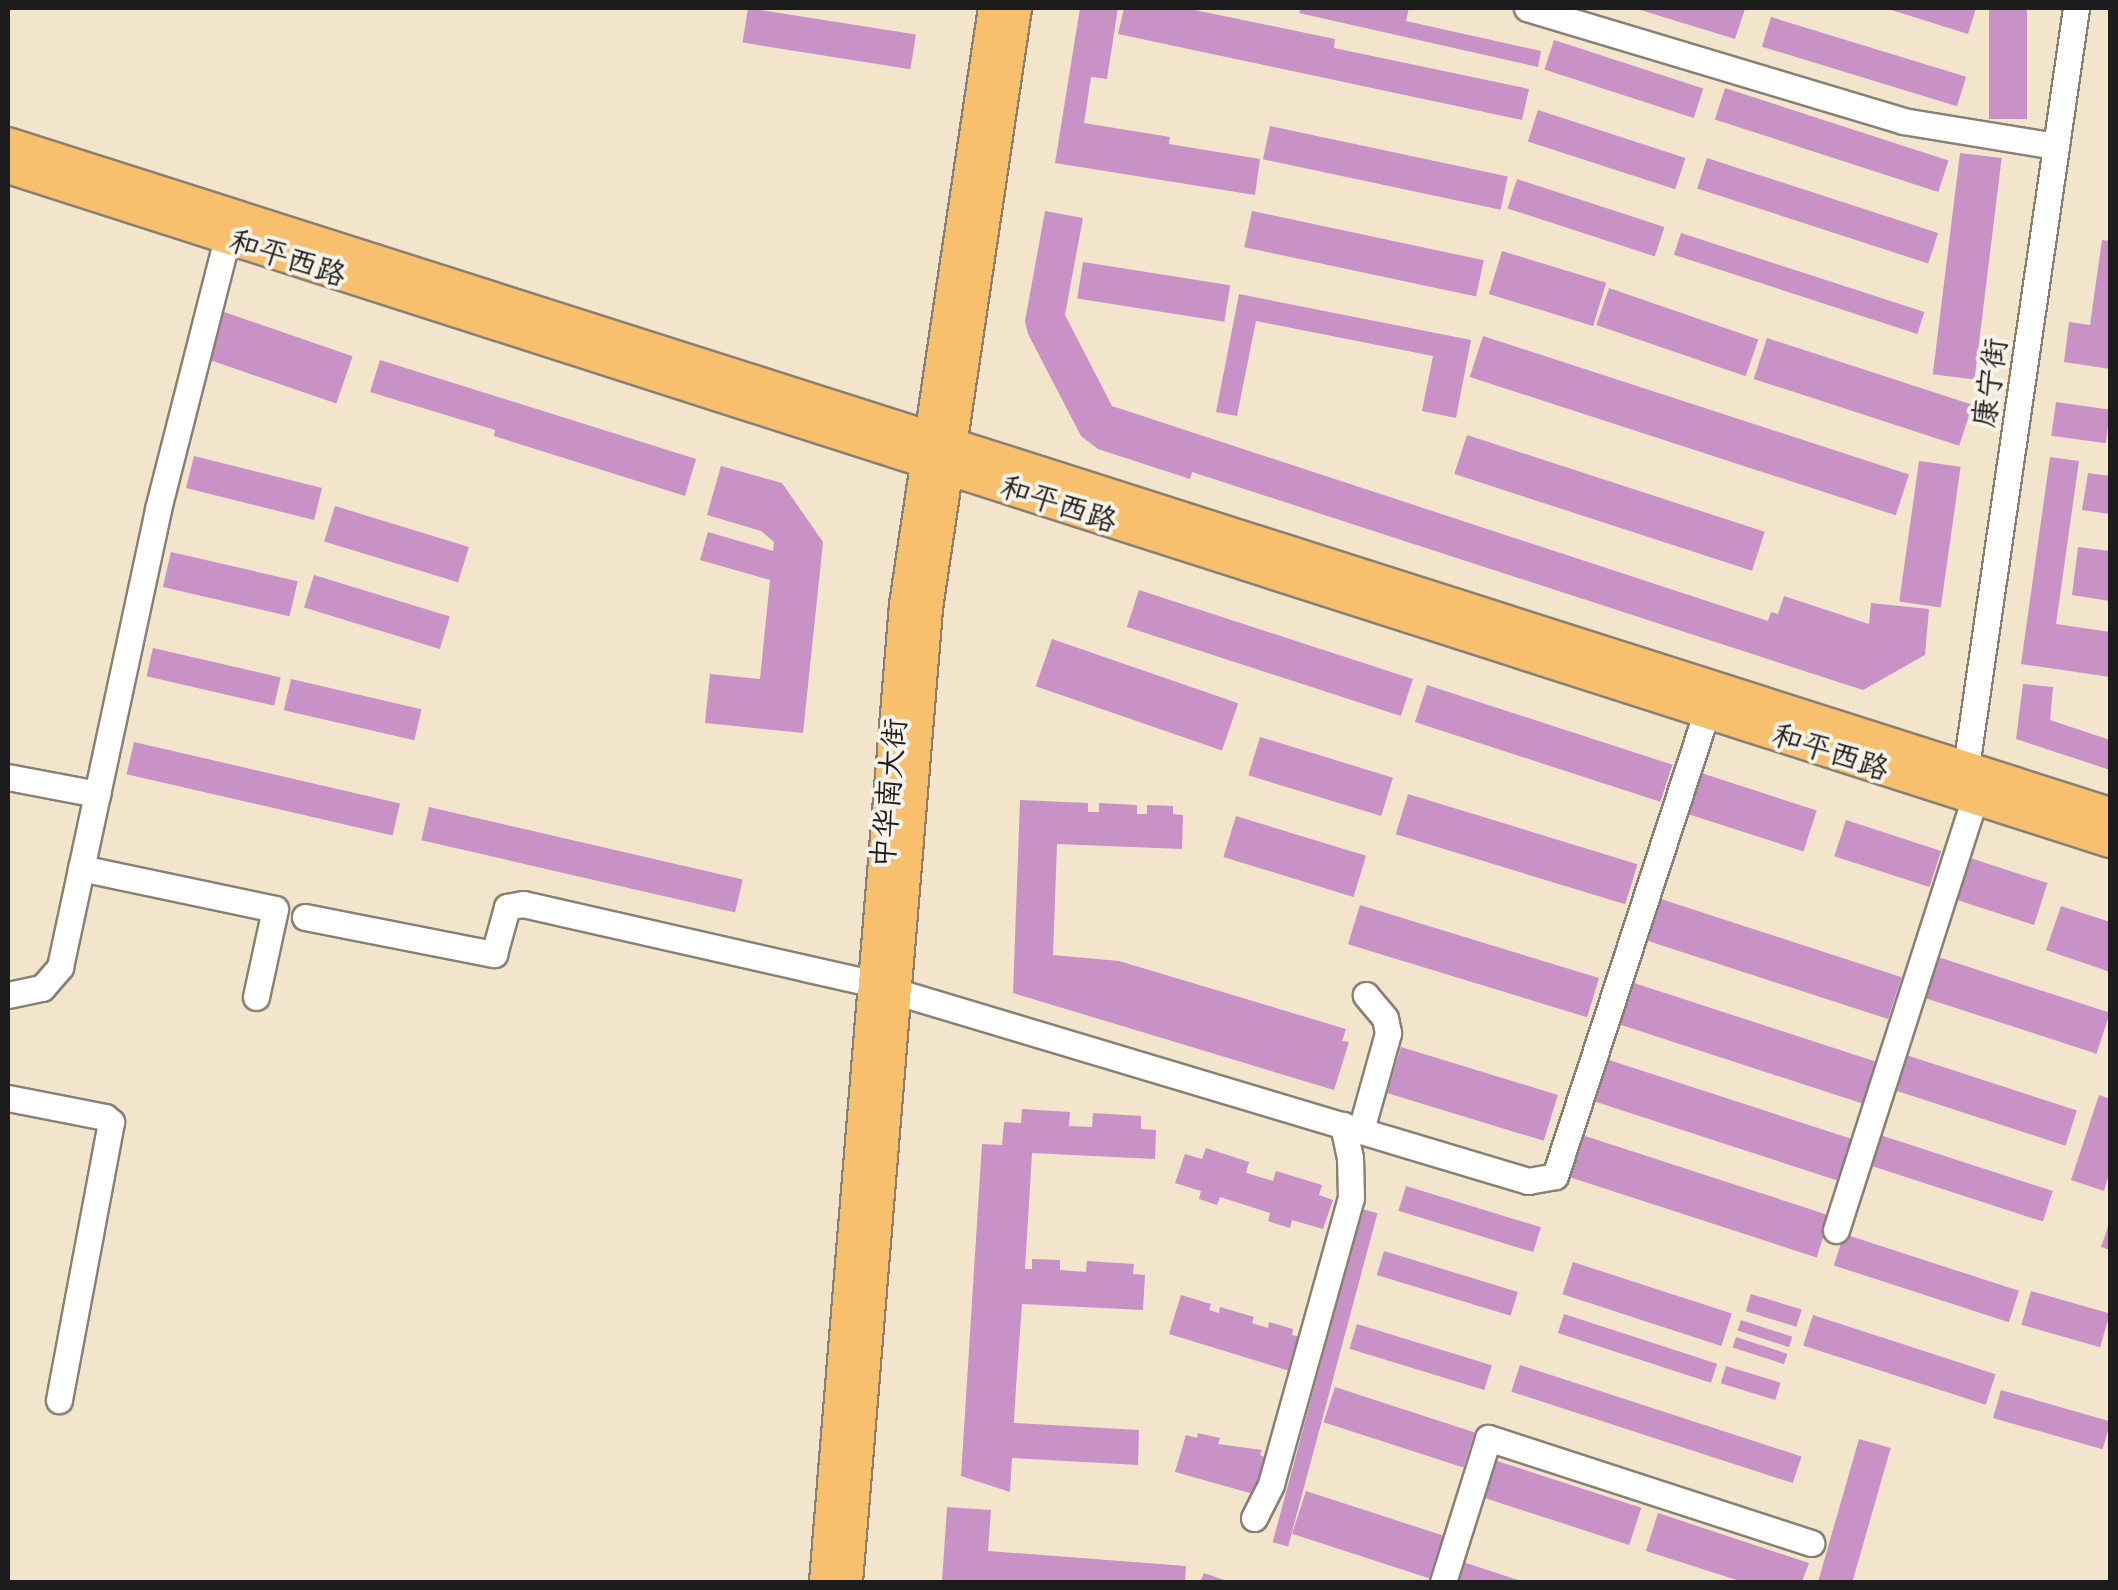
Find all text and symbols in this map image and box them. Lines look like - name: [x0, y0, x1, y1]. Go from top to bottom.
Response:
- street label: 和平西路: [225, 221, 351, 293]
- street label: 康宁街: [1965, 336, 2013, 430]
- street label: 和平西路: [996, 467, 1122, 539]
- street label: 和平西路: [1768, 715, 1894, 787]
- street label: 中华南大街: [864, 717, 912, 869]

